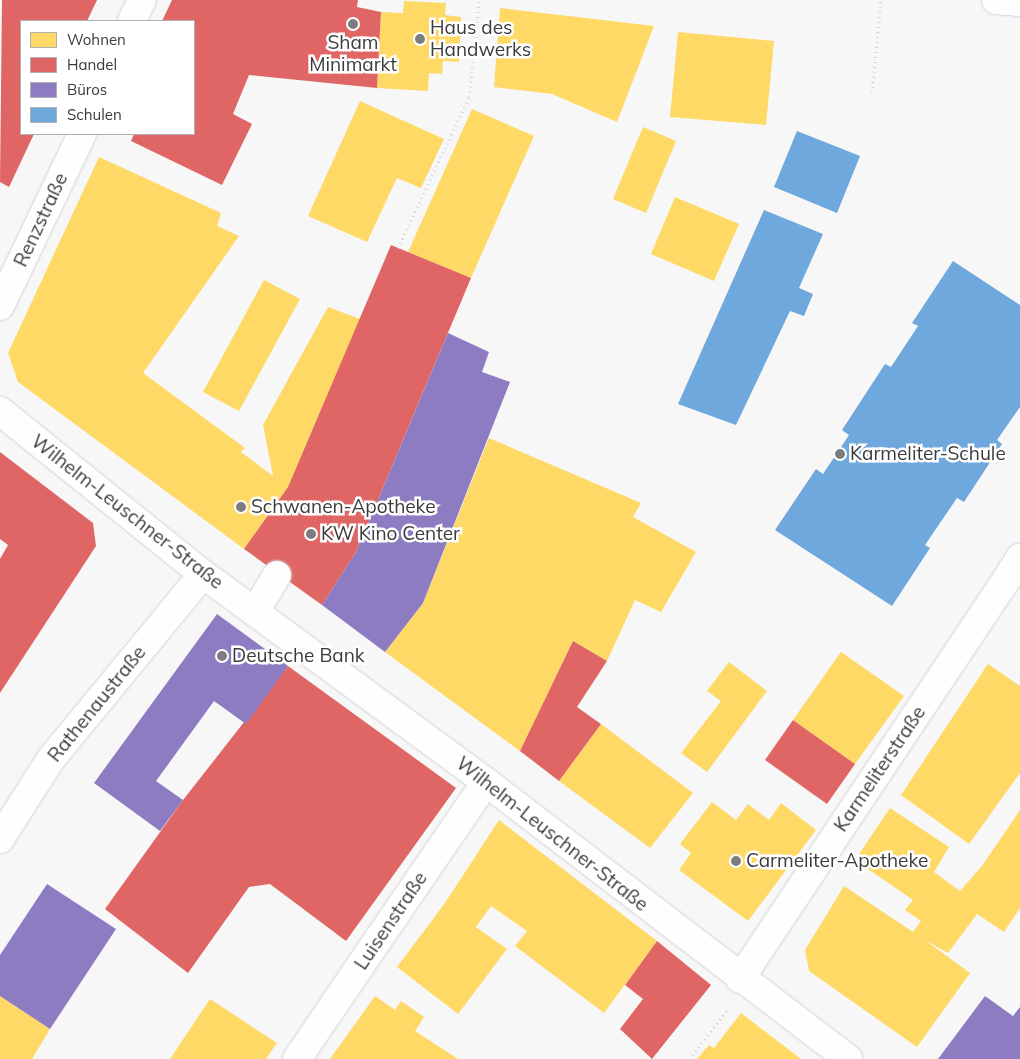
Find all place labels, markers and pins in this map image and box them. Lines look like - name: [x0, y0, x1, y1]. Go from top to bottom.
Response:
- place label: Haus des Handwerks: [430, 17, 531, 61]
- marker: Sham Minimarkt: [347, 18, 359, 30]
- place label: Sham Minimarkt: [309, 32, 397, 76]
- marker: Haus des Handwerks: [414, 33, 426, 45]
- place label: Karmeliter-Schule: [850, 443, 1006, 465]
- marker: Karmeliter-Schule: [834, 448, 846, 460]
- place label: Schwanen-Apotheke: [251, 496, 435, 518]
- marker: Schwanen-Apotheke: [235, 501, 247, 513]
- place label: KW Kino Center: [321, 523, 460, 545]
- marker: KW Kino Center: [305, 528, 317, 540]
- place label: Deutsche Bank: [232, 645, 365, 667]
- marker: Deutsche Bank: [216, 650, 228, 662]
- place label: Carmeliter-Apotheke: [746, 850, 928, 872]
- marker: Carmeliter-Apotheke: [730, 855, 742, 867]

